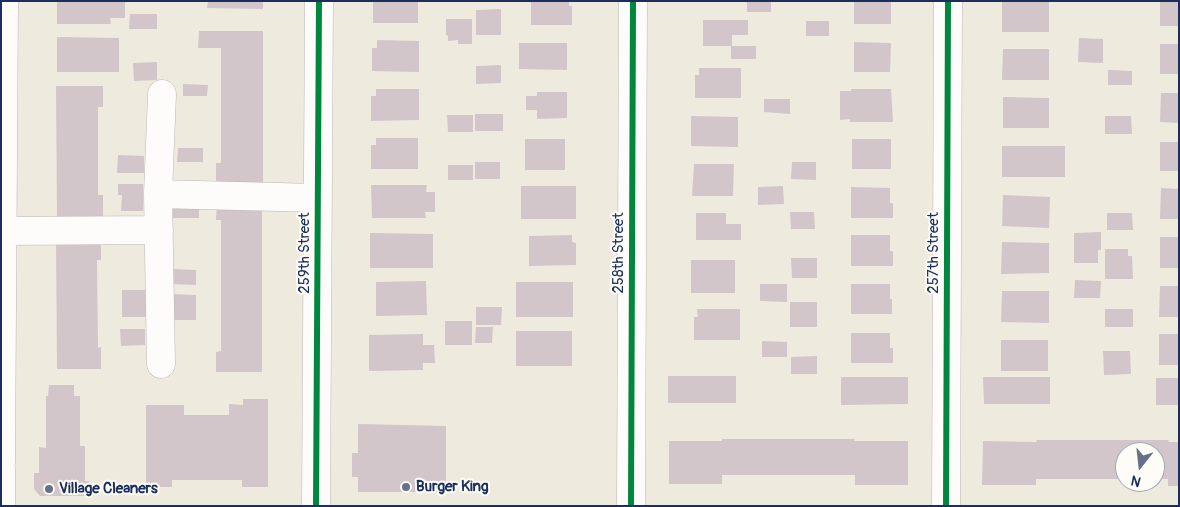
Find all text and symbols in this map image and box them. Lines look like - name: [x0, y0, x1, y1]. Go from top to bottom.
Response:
- street label: 259th Street: [296, 212, 314, 294]
- street label: 258th Street: [610, 212, 628, 294]
- street label: 257th Street: [925, 212, 943, 294]
- north arrow: [1115, 442, 1165, 492]
- text: N: [1129, 471, 1143, 490]
- place label: Burger King: [416, 478, 489, 496]
- place label: Village Cleaners: [59, 480, 158, 498]
- marker: Burger King: [400, 481, 412, 493]
- marker: Village Cleaners: [43, 483, 55, 495]

